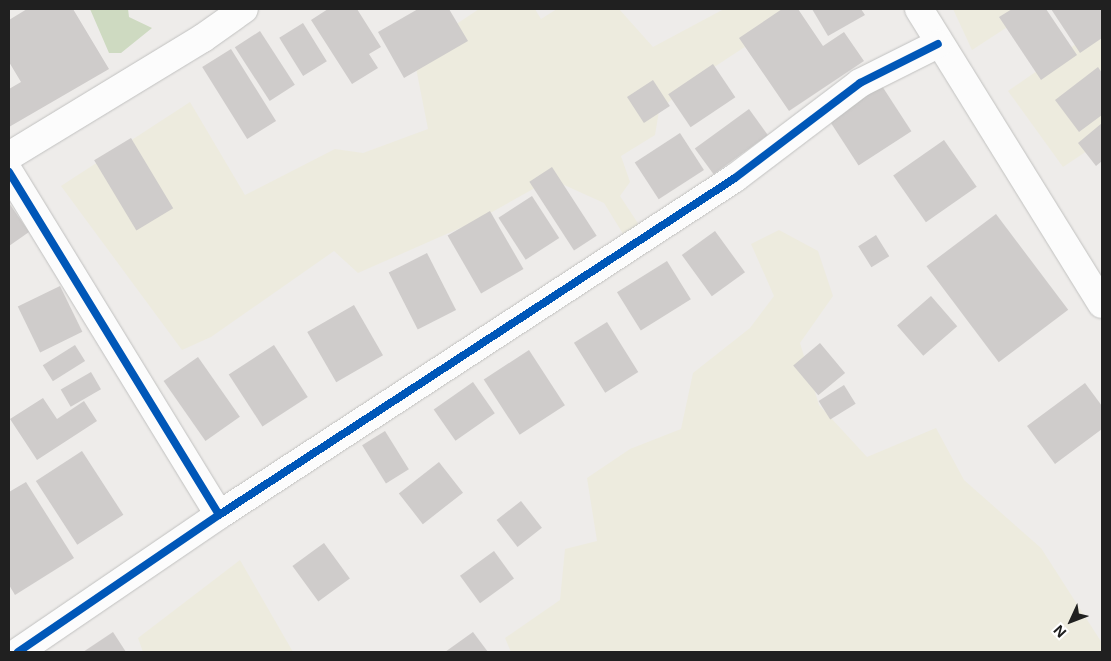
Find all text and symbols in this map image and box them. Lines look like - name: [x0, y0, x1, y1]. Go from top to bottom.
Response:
- north arrow: [1046, 596, 1096, 646]
- text: N: [1050, 622, 1070, 641]

